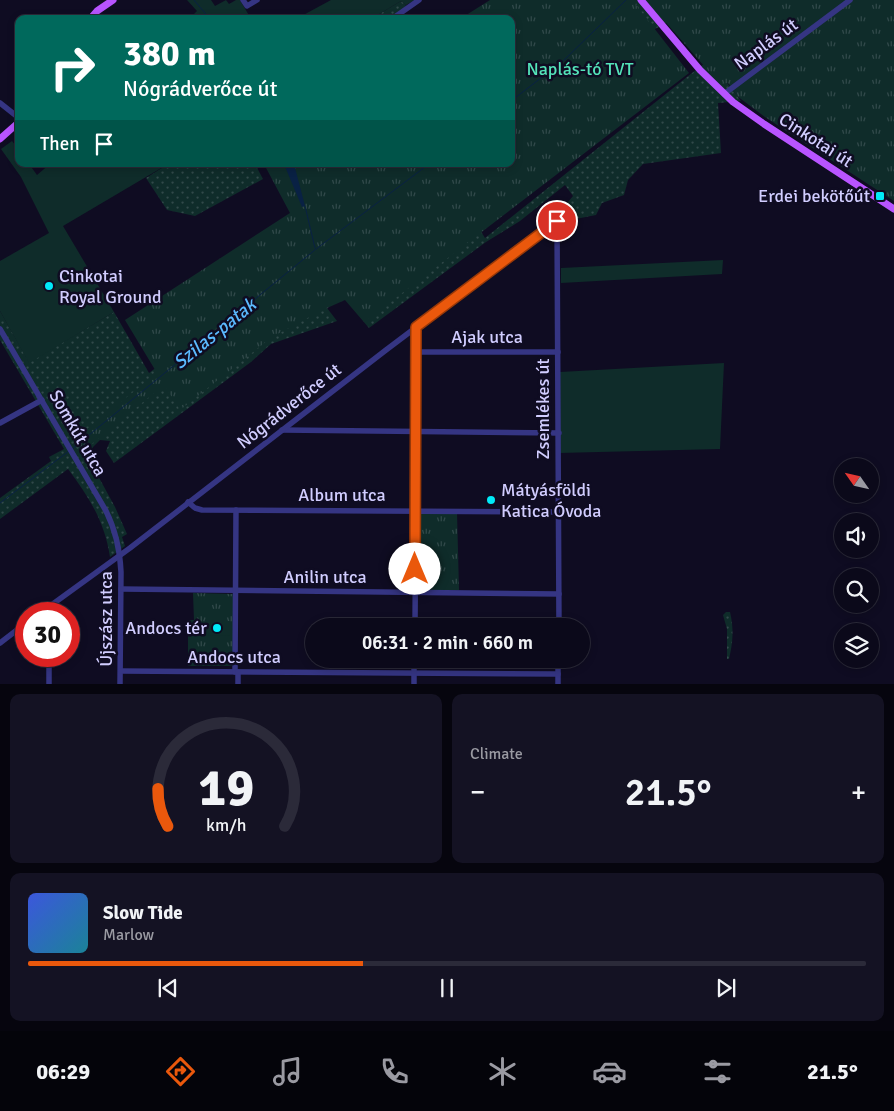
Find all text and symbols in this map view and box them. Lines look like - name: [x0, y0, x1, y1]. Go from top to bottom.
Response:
- street label: Naplás út: [730, 14, 802, 74]
- text: 380 m: [123, 32, 216, 75]
- icon: right: [40, 35, 105, 100]
- park label: Naplás-tó TVT: [526, 58, 634, 80]
- text: Nógrádverőce út: [123, 75, 277, 102]
- street label: Cinkotai út: [775, 108, 857, 172]
- icon: arrive: [90, 130, 118, 158]
- text: Then: [40, 132, 80, 156]
- place label: Erdei bekötőút: [758, 185, 870, 207]
- marker: Erdei bekötőút: [874, 190, 886, 202]
- pin: [536, 200, 578, 242]
- icon: arrive: [543, 207, 571, 235]
- place label: Cinkotai Royal Ground: [59, 265, 162, 308]
- marker: Cinkotai Royal Ground: [43, 280, 55, 292]
- water label: Szilas-patak: [168, 292, 262, 374]
- street label: Ajak utca: [451, 326, 523, 348]
- street label: Nógrádverőce út: [232, 358, 346, 454]
- street label: Zsemlékes út: [532, 358, 554, 460]
- street label: Somkút utca: [44, 386, 112, 480]
- north arrow: [834, 458, 879, 502]
- map controls: [834, 458, 879, 668]
- place label: Mátyásföldi Katica Óvoda: [501, 479, 601, 522]
- street label: Album utca: [298, 484, 386, 506]
- marker: Mátyásföldi Katica Óvoda: [485, 494, 497, 506]
- button: sound: [834, 513, 879, 558]
- position arrow: [388, 542, 440, 594]
- street label: Anilin utca: [283, 566, 367, 588]
- button: search: [834, 568, 879, 613]
- street label: Újszász utca: [95, 571, 117, 667]
- speed limit sign: 30: [15, 602, 80, 667]
- place label: Andocs tér: [125, 617, 207, 639]
- marker: Andocs tér: [211, 622, 223, 634]
- button: layers: [834, 623, 879, 668]
- text: 06:31 · 2 min · 660 m: [362, 631, 533, 655]
- street label: Andocs utca: [187, 646, 281, 668]
- text: Climate: [470, 744, 523, 764]
- text: 19: [198, 756, 254, 820]
- text: 21.5°: [625, 769, 711, 816]
- text: −: [470, 775, 485, 809]
- text: +: [851, 775, 866, 809]
- text: km/h: [206, 814, 246, 836]
- text: Slow Tide: [103, 901, 183, 925]
- text: Marlow: [103, 925, 154, 945]
- icon: previous: [154, 974, 182, 1002]
- icon: pause: [433, 974, 461, 1002]
- icon: next: [712, 974, 740, 1002]
- icon: directions: [163, 1054, 198, 1089]
- icon: music: [270, 1054, 305, 1089]
- icon: phone: [377, 1054, 412, 1089]
- icon: climate: [485, 1054, 520, 1089]
- icon: car: [592, 1054, 627, 1089]
- icon: filters: [700, 1054, 735, 1089]
- text: 06:29: [36, 1058, 90, 1085]
- text: 21.5°: [807, 1058, 858, 1085]

